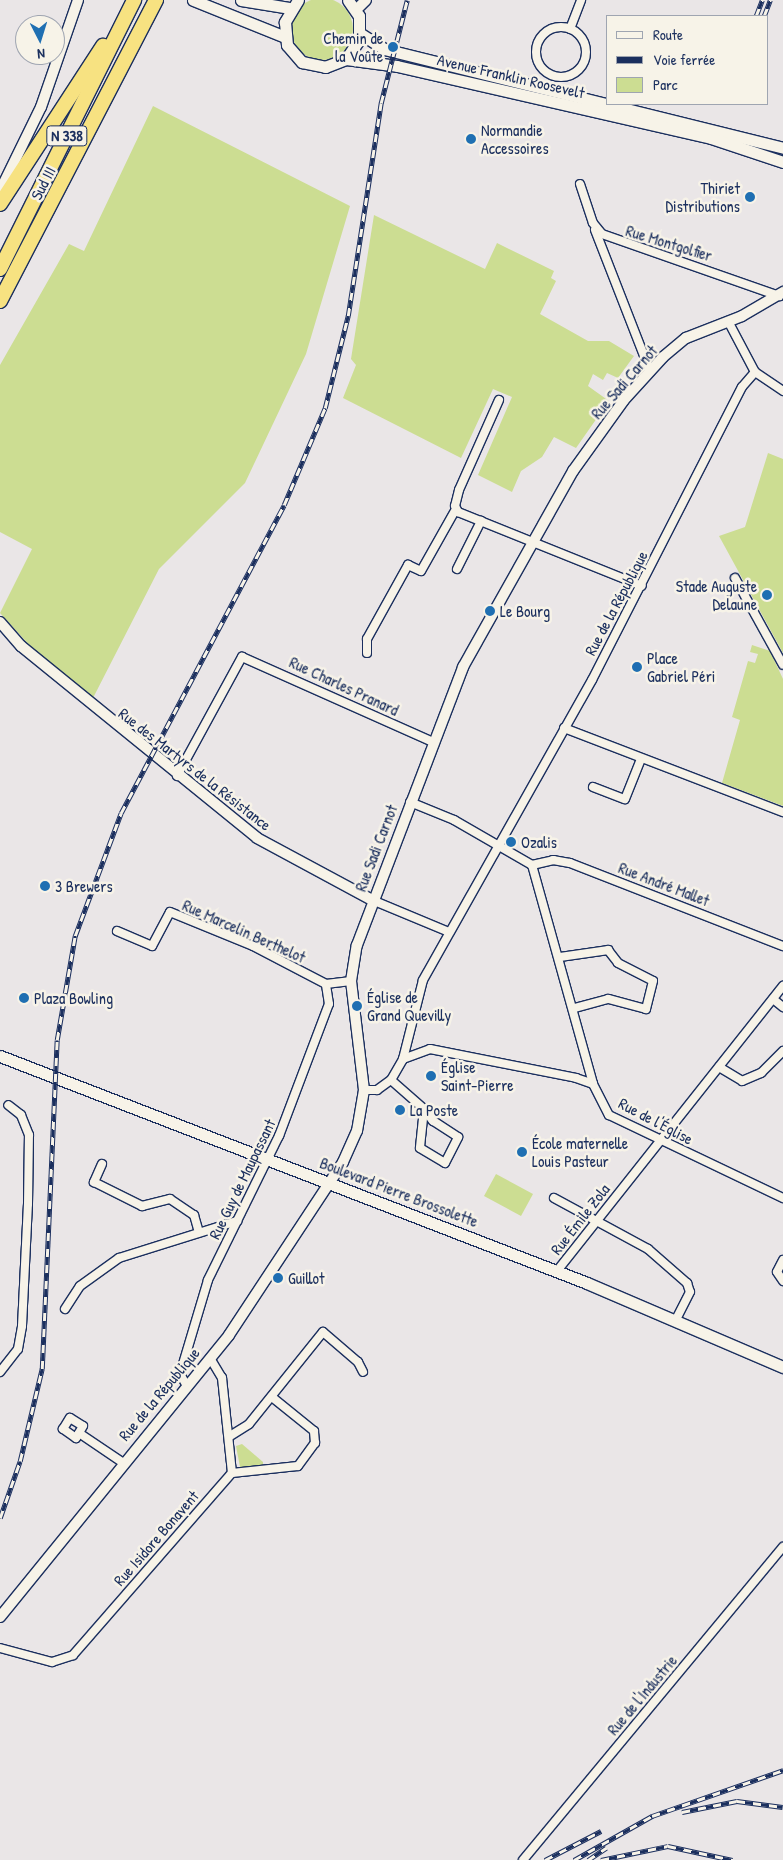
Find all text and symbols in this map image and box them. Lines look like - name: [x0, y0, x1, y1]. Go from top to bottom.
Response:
- north arrow: [15, 15, 65, 65]
- legend: [606, 15, 768, 105]
- text: Route: [653, 24, 683, 45]
- place label: Chemin de la Voûte: [323, 28, 383, 66]
- marker: Chemin de la Voûte: [387, 41, 399, 53]
- text: N: [37, 45, 46, 64]
- text: Voie ferrée: [653, 49, 715, 70]
- street label: Avenue Franklin Roosevelt: [436, 50, 586, 102]
- text: Parc: [653, 74, 678, 95]
- place label: Normandie Accessoires: [481, 120, 549, 158]
- road number: N 338: [46, 124, 88, 148]
- marker: Normandie Accessoires: [465, 133, 477, 145]
- street label: Sud III: [27, 163, 59, 203]
- place label: Thiriet Distributions: [665, 178, 740, 216]
- marker: Thiriet Distributions: [744, 191, 756, 203]
- street label: Rue Montgolfier: [624, 221, 714, 265]
- street label: Rue Sadi Carnot: [587, 341, 661, 423]
- street label: Rue de la République: [580, 547, 652, 659]
- place label: Stade Auguste Delaune: [676, 576, 757, 614]
- marker: Stade Auguste Delaune: [761, 589, 773, 601]
- place label: Le Bourg: [500, 601, 550, 621]
- marker: Le Bourg: [484, 605, 496, 617]
- place label: Place Gabriel Péri: [647, 648, 715, 686]
- street label: Rue Charles Pranard: [286, 652, 402, 720]
- marker: Place Gabriel Péri: [631, 661, 643, 673]
- street label: Rue des Martyrs de la Résistance: [115, 704, 275, 834]
- street label: Rue Sadi Carnot: [351, 802, 401, 894]
- place label: Ozalis: [521, 832, 557, 852]
- marker: Ozalis: [505, 836, 517, 848]
- street label: Rue André Mallet: [616, 858, 712, 910]
- place label: 3 Brewers: [55, 876, 113, 896]
- marker: 3 Brewers: [39, 880, 51, 892]
- street label: Rue Marcelin Berthelot: [180, 895, 308, 967]
- place label: Église de Grand Quevilly: [367, 987, 451, 1025]
- place label: Plaza Bowling: [34, 988, 113, 1008]
- marker: Plaza Bowling: [18, 992, 30, 1004]
- marker: Église de Grand Quevilly: [351, 1000, 363, 1012]
- place label: Église Saint-Pierre: [441, 1057, 514, 1095]
- marker: Église Saint-Pierre: [425, 1070, 437, 1082]
- street label: Rue de l'Église: [616, 1093, 696, 1149]
- place label: La Poste: [410, 1100, 458, 1120]
- marker: La Poste: [394, 1104, 406, 1116]
- street label: Rue Guy de Maupassant: [205, 1116, 279, 1242]
- place label: École maternelle Louis Pasteur: [532, 1133, 628, 1171]
- marker: École maternelle Louis Pasteur: [516, 1146, 528, 1158]
- street label: Boulevard Pierre Brossolette: [317, 1153, 481, 1231]
- street label: Rue Émile Zola: [546, 1180, 614, 1258]
- place label: Guillot: [288, 1268, 325, 1288]
- marker: Guillot: [272, 1272, 284, 1284]
- street label: Rue de la République: [114, 1344, 204, 1444]
- street label: Rue Isidore Bonavent: [109, 1487, 203, 1589]
- street label: Rue de l'Industrie: [603, 1651, 681, 1739]

